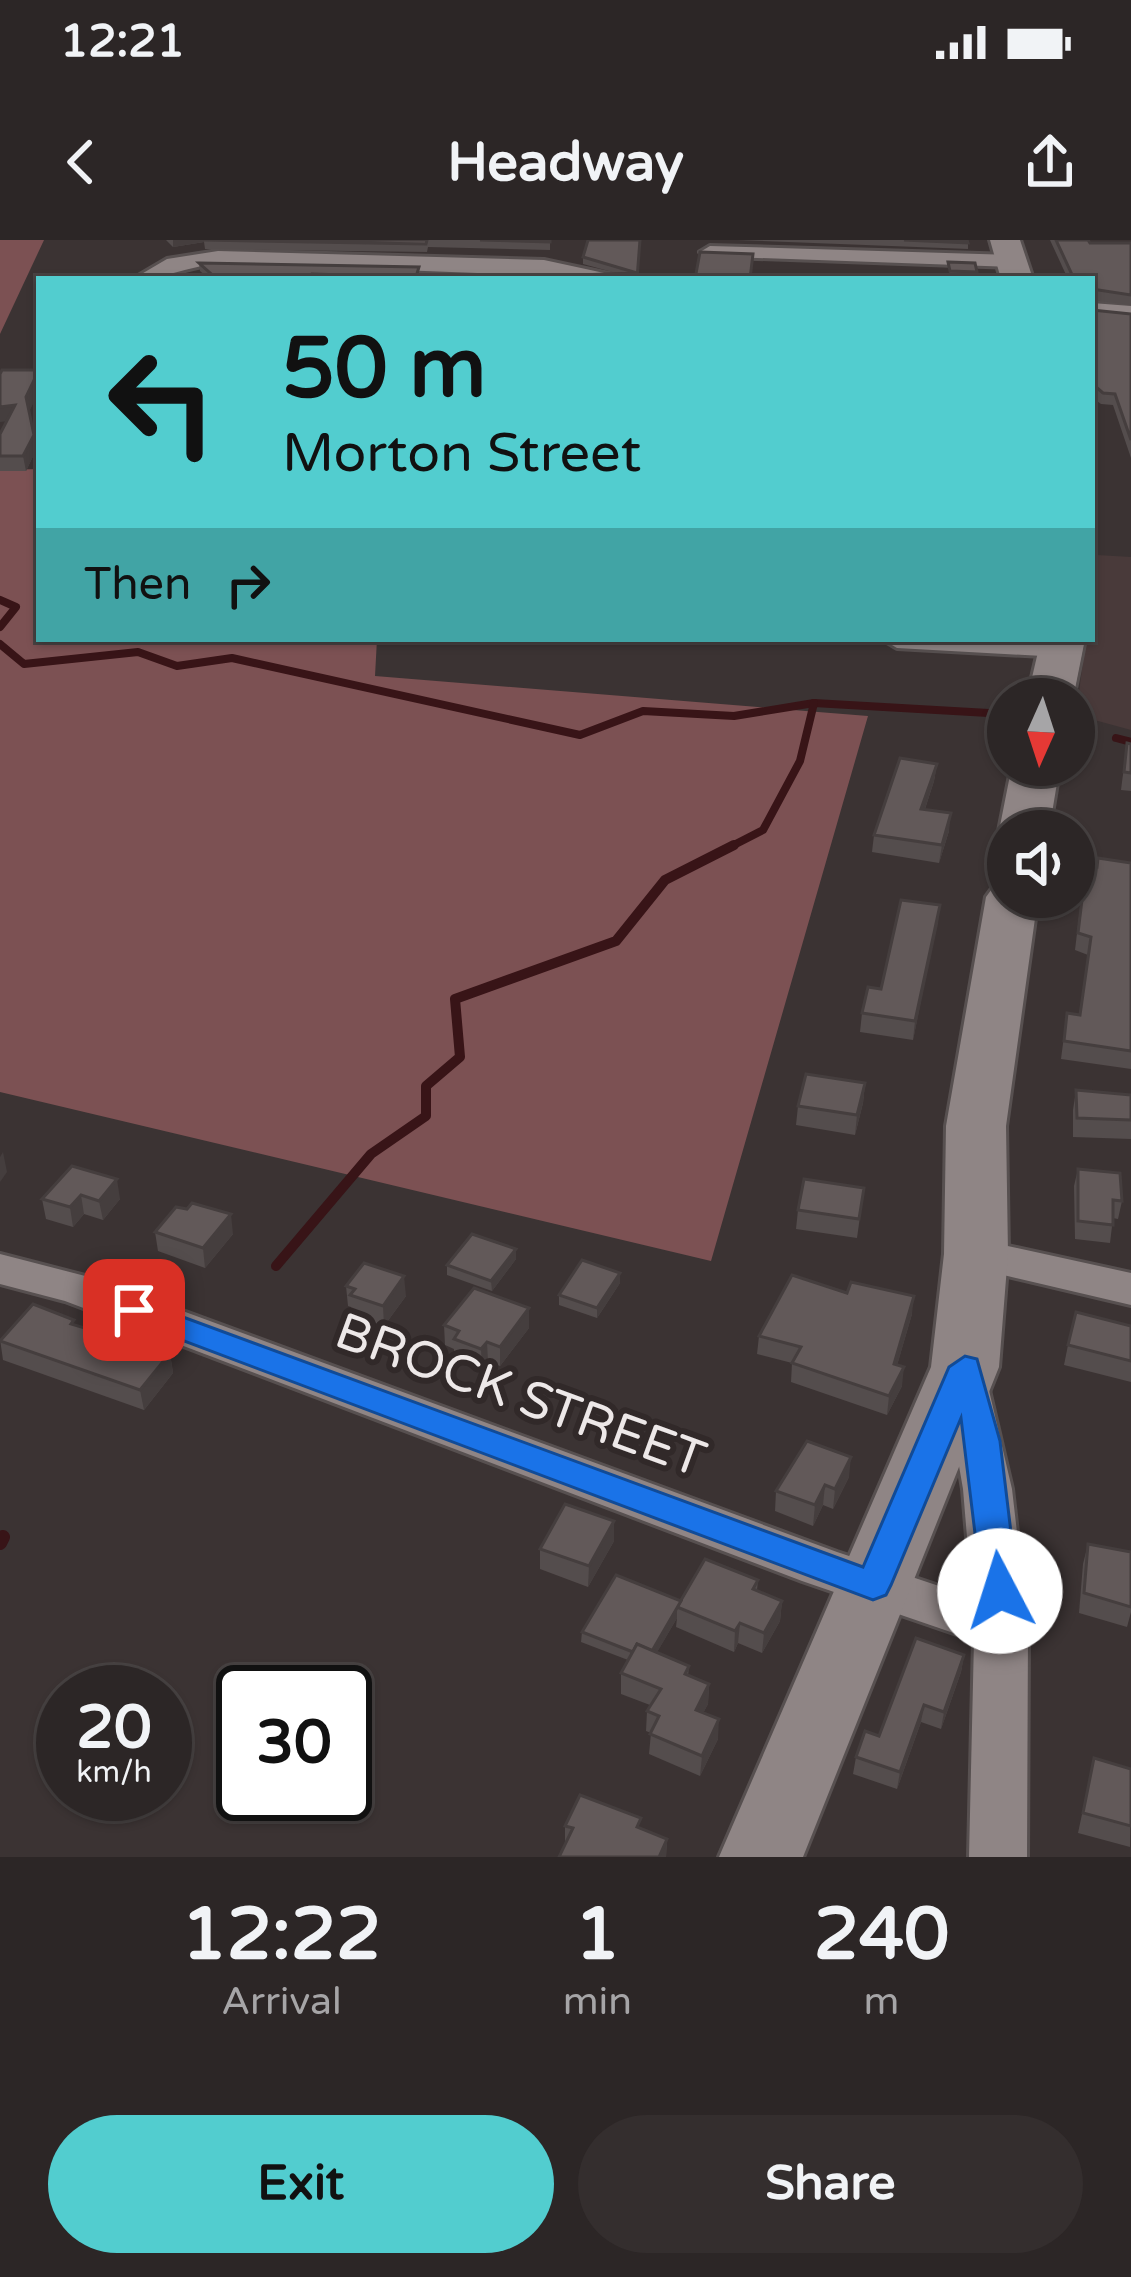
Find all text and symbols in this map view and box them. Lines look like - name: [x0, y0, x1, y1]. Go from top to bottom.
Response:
- text: 12:21: [60, 15, 185, 69]
- icon: back: [48, 129, 114, 195]
- icon: share: [1017, 129, 1083, 195]
- text: Headway: [447, 130, 684, 195]
- text: 50 m: [282, 319, 486, 420]
- icon: left: [84, 324, 240, 480]
- text: Morton Street: [282, 421, 641, 486]
- icon: right: [215, 552, 281, 618]
- text: Then: [84, 558, 191, 612]
- north arrow: [987, 678, 1095, 786]
- map controls: [987, 678, 1095, 918]
- button: sound: [987, 810, 1095, 918]
- pin: [83, 1259, 185, 1361]
- icon: arrive: [101, 1277, 167, 1343]
- street label: BROCK STREET: [327, 1300, 714, 1492]
- position arrow: [937, 1528, 1063, 1654]
- speed limit sign: 30: [216, 1665, 372, 1821]
- text: 20: [76, 1692, 152, 1764]
- text: km/h: [76, 1754, 152, 1791]
- text: 12:22: [182, 1892, 381, 1979]
- text: 1: [575, 1892, 620, 1979]
- text: 240: [814, 1892, 949, 1979]
- text: Arrival: [221, 1978, 342, 2025]
- text: min: [563, 1978, 632, 2025]
- text: m: [864, 1978, 899, 2025]
- button: Exit: [48, 2115, 554, 2253]
- button: Share: [578, 2115, 1083, 2253]

